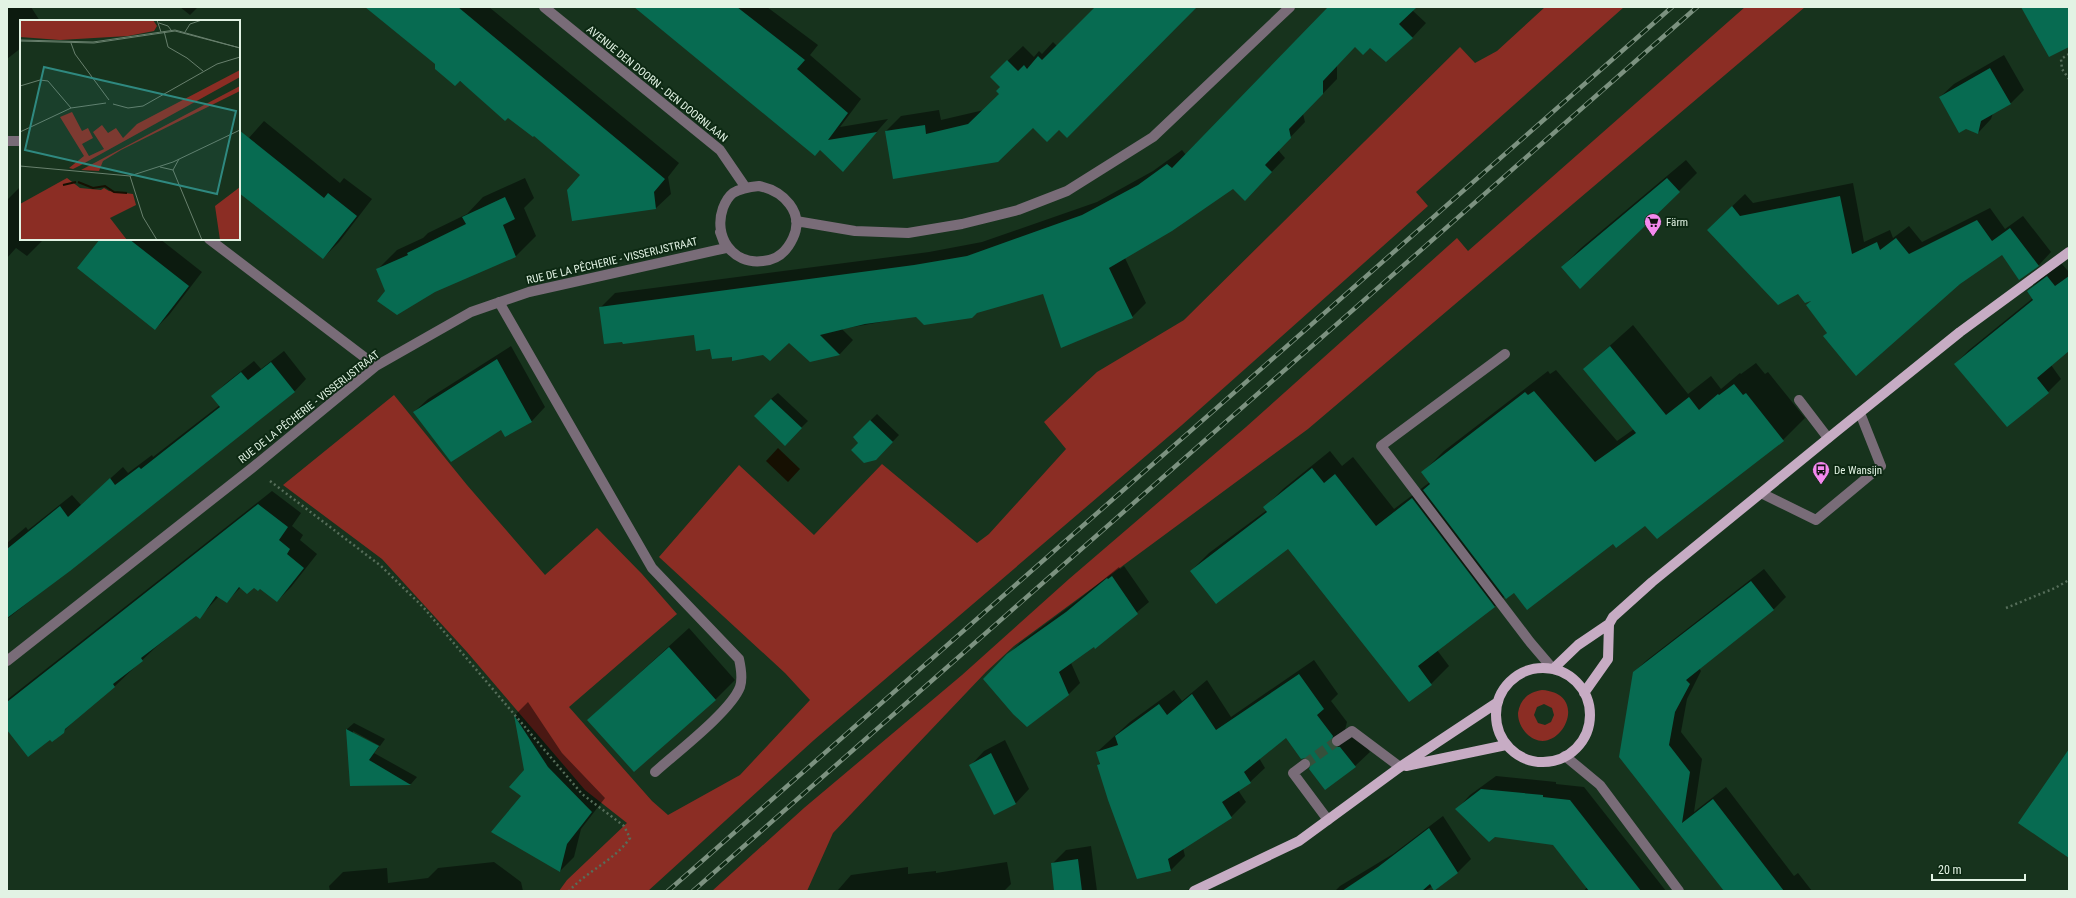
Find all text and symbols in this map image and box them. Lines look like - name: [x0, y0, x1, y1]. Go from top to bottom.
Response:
- inset map: [20, 20, 240, 240]
- street label: AVENUE DEN DOORN - DEN DOORNLAAN: [584, 23, 730, 145]
- supermarket icon: Färm: [1643, 212, 1663, 237]
- place label: Färm: [1666, 216, 1688, 229]
- street label: RUE DE LA PÊCHERIE - VISSERIJSTRAAT: [525, 235, 699, 287]
- street label: RUE DE LA PÊCHERIE - VISSERIJSTRAAT: [236, 348, 382, 466]
- bus stop icon: De Wansijn: [1811, 460, 1831, 485]
- place label: De Wansijn: [1834, 464, 1882, 477]
- scale bar: [1932, 856, 2025, 882]
- text: 20 m: [1938, 863, 1962, 877]

